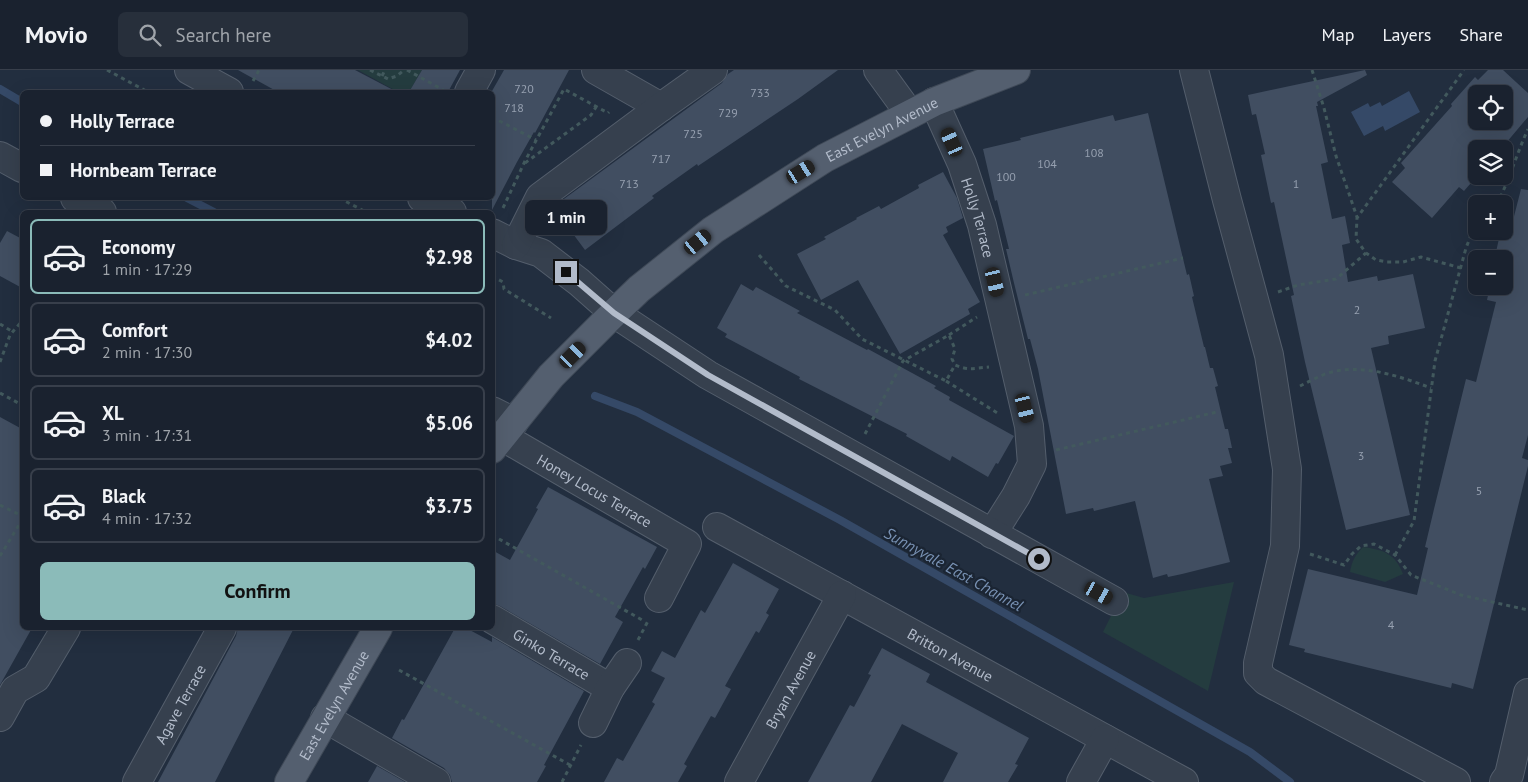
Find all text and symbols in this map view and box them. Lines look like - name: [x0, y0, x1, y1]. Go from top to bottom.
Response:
- search box: [118, 12, 468, 57]
- text: Movio: [25, 19, 88, 50]
- icon: search: [136, 21, 164, 49]
- text: Search here: [176, 23, 271, 47]
- text: Map: [1322, 23, 1354, 46]
- text: Layers: [1382, 23, 1431, 46]
- text: Share: [1459, 23, 1503, 46]
- house number: 720: [514, 81, 534, 96]
- house number: 733: [750, 85, 770, 100]
- map controls: [1468, 85, 1513, 295]
- button: locate: [1468, 85, 1513, 130]
- street label: East Evelyn Avenue: [822, 92, 941, 166]
- house number: 718: [504, 100, 524, 115]
- house number: 729: [718, 105, 738, 120]
- text: Holly Terrace: [70, 109, 175, 133]
- car: [939, 125, 964, 159]
- house number: 725: [683, 126, 703, 141]
- button: layers: [1468, 140, 1513, 185]
- house number: 108: [1084, 145, 1104, 160]
- house number: 717: [651, 151, 671, 166]
- house number: 104: [1037, 156, 1057, 171]
- text: Hornbeam Terrace: [70, 158, 217, 182]
- car: [784, 158, 817, 186]
- house number: 100: [996, 169, 1016, 184]
- street label: Holly Terrace: [958, 175, 999, 259]
- house number: 713: [619, 176, 639, 191]
- house number: 1: [1293, 176, 1299, 191]
- button: +: [1468, 195, 1513, 240]
- callout: 1 min: [525, 200, 607, 234]
- text: 1 min: [546, 207, 586, 227]
- car: [681, 227, 714, 257]
- icon: car: [42, 234, 87, 279]
- text: Economy: [102, 235, 175, 259]
- text: $2.98: [425, 245, 473, 269]
- button: −: [1468, 250, 1513, 295]
- text: 1 min · 17:29: [102, 259, 192, 279]
- route end: [555, 261, 577, 283]
- car: [984, 266, 1005, 298]
- house number: 2: [1354, 302, 1360, 317]
- icon: car: [42, 317, 87, 362]
- text: Comfort: [102, 318, 168, 342]
- text: $4.02: [425, 328, 473, 352]
- car: [557, 339, 588, 371]
- text: 2 min · 17:30: [102, 342, 192, 362]
- car: [1014, 392, 1035, 424]
- icon: car: [42, 400, 87, 445]
- text: XL: [102, 401, 124, 425]
- text: $5.06: [425, 411, 473, 435]
- text: 3 min · 17:31: [102, 425, 192, 445]
- house number: 3: [1358, 448, 1364, 463]
- street label: Honey Locus Terrace: [534, 450, 655, 531]
- icon: car: [42, 483, 87, 528]
- house number: 5: [1476, 483, 1482, 498]
- text: Black: [102, 484, 146, 508]
- text: $3.75: [425, 494, 473, 518]
- text: 4 min · 17:32: [102, 508, 192, 528]
- water label: Sunnyvale East Channel: [881, 523, 1027, 616]
- route start: [1028, 548, 1050, 570]
- button: Confirm: [40, 562, 475, 620]
- car: [1082, 579, 1115, 607]
- house number: 4: [1388, 617, 1395, 632]
- street label: Britton Avenue: [904, 623, 997, 685]
- street label: Ginko Terrace: [510, 624, 593, 684]
- street label: Bryan Avenue: [761, 646, 819, 732]
- street label: East Evelyn Avenue: [294, 647, 373, 763]
- street label: Agave Terrace: [150, 661, 210, 747]

